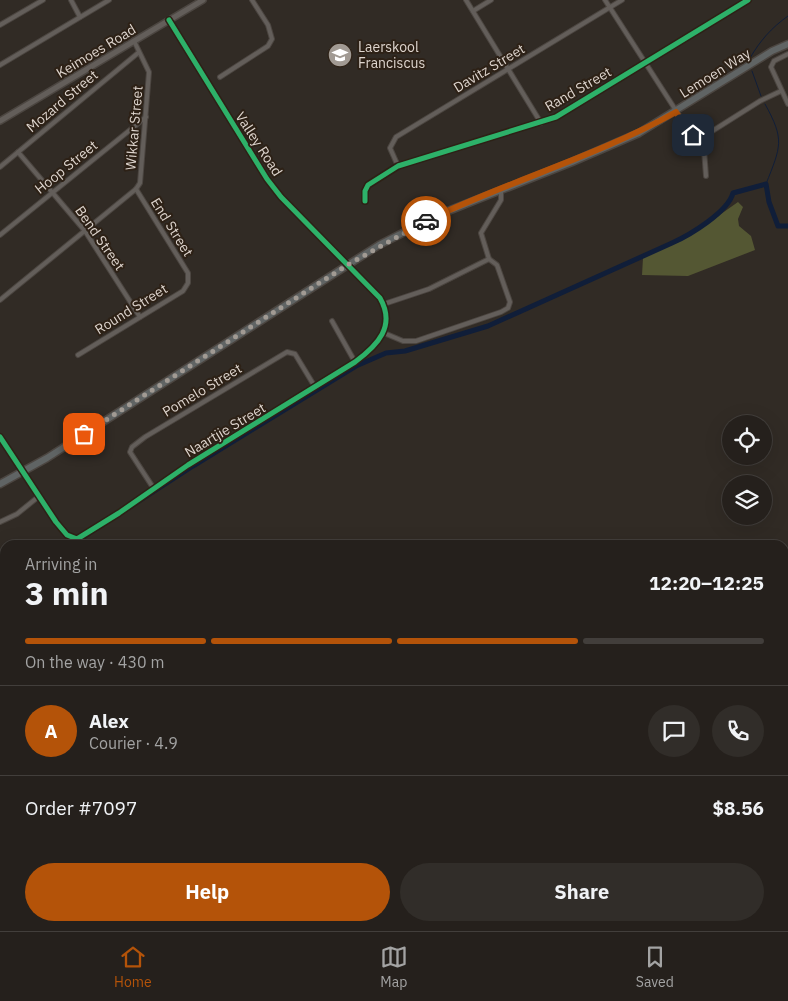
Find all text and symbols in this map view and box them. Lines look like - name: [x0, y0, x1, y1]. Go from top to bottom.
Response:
- street label: Keimoes Road: [53, 20, 139, 82]
- place label: Laerskool Franciscus: [358, 38, 425, 72]
- street label: Davitz Street: [450, 40, 528, 96]
- school or university icon: Laerskool Franciscus: [327, 42, 353, 68]
- street label: Lemoen Way: [676, 44, 754, 102]
- street label: Rand Street: [541, 63, 615, 115]
- street label: Mozard Street: [23, 66, 102, 136]
- street label: Wikkar Street: [121, 85, 147, 171]
- street label: Valley Road: [232, 108, 286, 180]
- pin: [672, 114, 714, 156]
- icon: home: [679, 121, 707, 149]
- street label: Hoop Street: [31, 136, 101, 198]
- street label: End Street: [147, 194, 197, 260]
- courier: [401, 196, 451, 246]
- street label: Bend Street: [71, 202, 129, 274]
- icon: car: [412, 207, 440, 235]
- street label: Round Street: [91, 280, 171, 338]
- street label: Pomelo Street: [159, 359, 245, 421]
- street label: Naartjie Street: [181, 399, 269, 461]
- pin: [63, 413, 105, 455]
- map controls: [722, 415, 772, 525]
- button: locate: [722, 415, 772, 465]
- icon: bag: [70, 420, 98, 448]
- button: layers: [722, 475, 772, 525]
- text: Arriving in: [25, 554, 97, 574]
- text: 12:20–12:25: [649, 571, 764, 595]
- text: 3 min: [25, 572, 109, 614]
- text: On the way · 430 m: [25, 652, 164, 672]
- button: chat: [648, 705, 700, 757]
- button: phone: [712, 705, 764, 757]
- text: Alex: [89, 709, 129, 733]
- text: A: [44, 719, 58, 743]
- text: Courier · 4.9: [89, 733, 178, 753]
- text: Order #7097: [25, 796, 137, 820]
- text: $8.56: [712, 796, 764, 820]
- button: Help: [25, 863, 390, 921]
- button: Share: [400, 863, 764, 921]
- tab: Home: [114, 943, 152, 991]
- tab: Map: [380, 943, 408, 991]
- tab: Saved: [636, 943, 674, 991]

